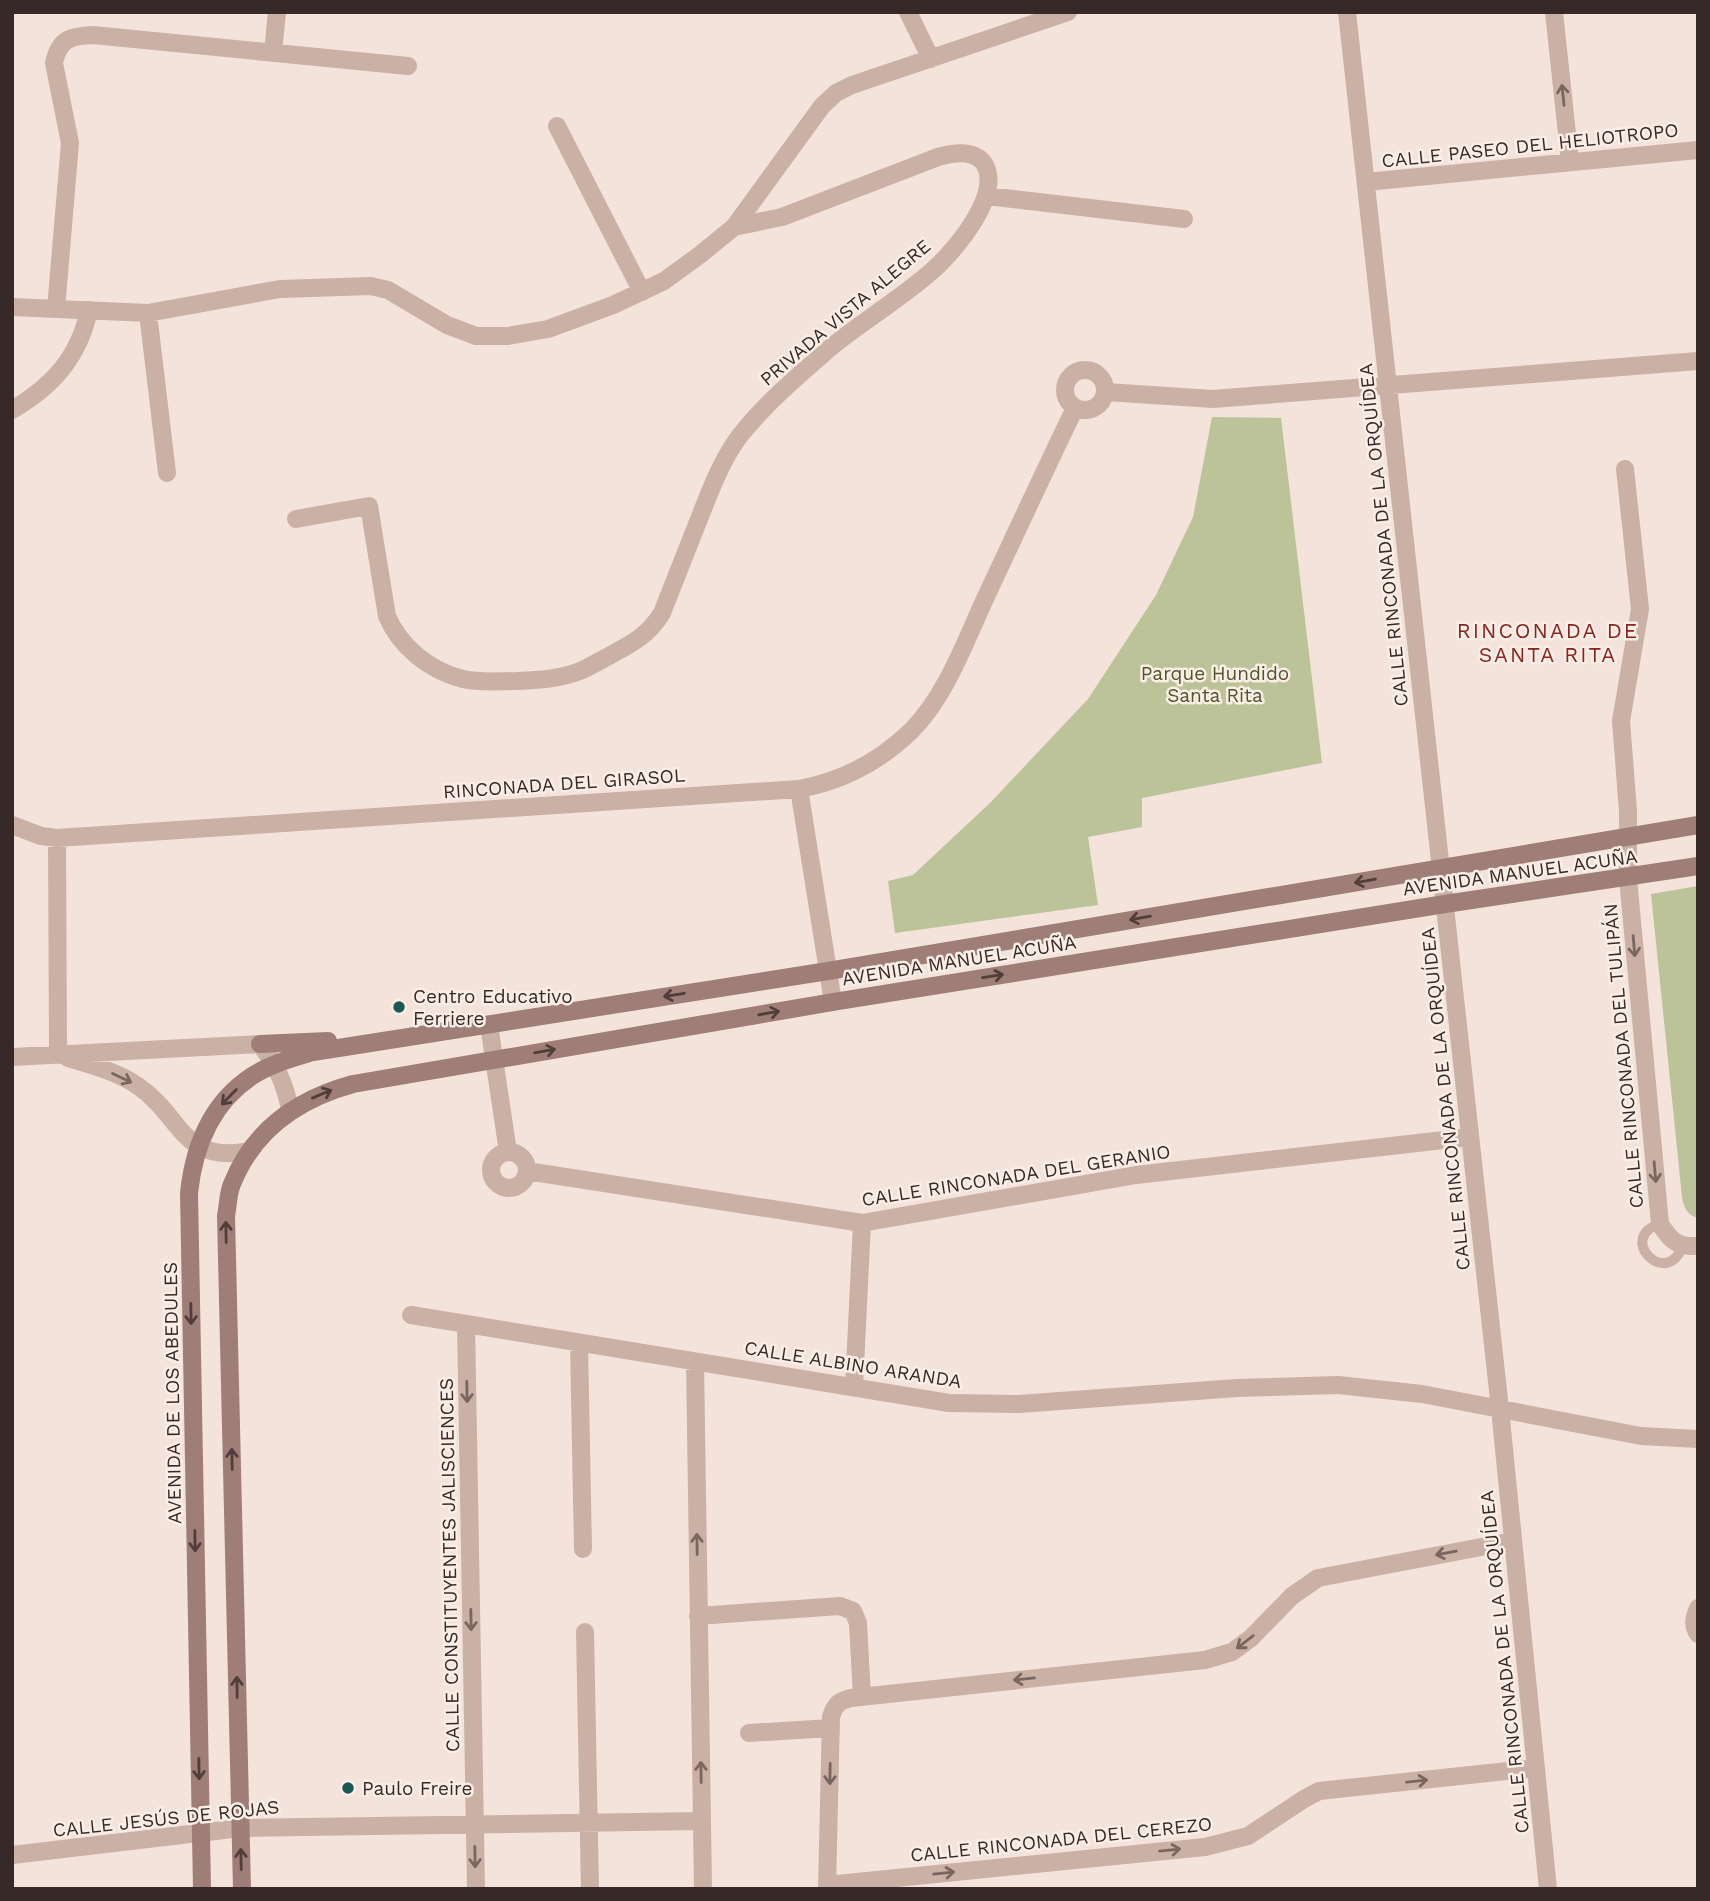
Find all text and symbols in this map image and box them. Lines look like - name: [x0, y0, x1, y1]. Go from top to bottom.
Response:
- one-way arrow: [1556, 84, 1569, 106]
- street label: CALLE PASEO DEL HELIOTROPO: [1380, 118, 1680, 173]
- street label: PRIVADA VISTA ALEGRE: [755, 234, 935, 390]
- street label: CALLE RINCONADA DE LA ORQUÍDEA: [1354, 362, 1413, 708]
- district label: RINCONADA DE SANTA RITA: [1457, 618, 1639, 667]
- park label: Parque Hundido Santa Rita: [1141, 662, 1289, 707]
- street label: RINCONADA DEL GIRASOL: [442, 764, 686, 803]
- street label: AVENIDA MANUEL ACUÑA: [1401, 845, 1639, 900]
- one-way arrow: [1354, 875, 1377, 888]
- street label: CALLE RINCONADA DEL TULIPÁN: [1599, 902, 1648, 1209]
- one-way arrow: [1129, 912, 1152, 925]
- street label: CALLE RINCONADA DE LA ORQUÍDEA: [1416, 926, 1475, 1272]
- street label: AVENIDA MANUEL ACUÑA: [840, 931, 1078, 990]
- one-way arrow: [1628, 934, 1641, 956]
- one-way arrow: [981, 969, 1004, 982]
- place label: Centro Educativo Ferriere: [413, 985, 573, 1030]
- one-way arrow: [663, 989, 686, 1002]
- marker: Centro Educativo Ferriere: [391, 999, 407, 1015]
- one-way arrow: [757, 1006, 780, 1019]
- one-way arrow: [533, 1044, 555, 1057]
- one-way arrow: [111, 1071, 132, 1085]
- one-way arrow: [310, 1087, 332, 1100]
- one-way arrow: [220, 1089, 237, 1106]
- street label: CALLE RINCONADA DEL GERANIO: [860, 1140, 1172, 1211]
- one-way arrow: [1649, 1160, 1662, 1183]
- one-way arrow: [220, 1220, 233, 1243]
- street label: AVENIDA DE LOS ABEDULES: [159, 1262, 186, 1524]
- one-way arrow: [185, 1302, 198, 1325]
- street label: CALLE ALBINO ARANDA: [743, 1336, 964, 1393]
- street label: CALLE CONSTITUYENTES JALISCIENCES: [435, 1378, 464, 1752]
- one-way arrow: [460, 1381, 474, 1404]
- one-way arrow: [225, 1448, 238, 1471]
- street label: CALLE RINCONADA DE LA ORQUÍDEA: [1475, 1489, 1534, 1835]
- one-way arrow: [189, 1530, 202, 1553]
- one-way arrow: [690, 1533, 704, 1556]
- one-way arrow: [1435, 1547, 1458, 1560]
- one-way arrow: [464, 1608, 478, 1631]
- one-way arrow: [1237, 1634, 1255, 1649]
- one-way arrow: [1013, 1673, 1035, 1686]
- one-way arrow: [231, 1675, 244, 1698]
- one-way arrow: [193, 1757, 206, 1780]
- one-way arrow: [694, 1760, 707, 1783]
- one-way arrow: [823, 1763, 836, 1786]
- one-way arrow: [1405, 1774, 1428, 1787]
- place label: Paulo Freire: [362, 1777, 472, 1800]
- marker: Paulo Freire: [340, 1780, 356, 1796]
- street label: CALLE JESÚS DE ROJAS: [52, 1795, 280, 1842]
- street label: CALLE RINCONADA DEL CEREZO: [909, 1812, 1213, 1867]
- one-way arrow: [1159, 1843, 1181, 1856]
- one-way arrow: [468, 1845, 482, 1868]
- one-way arrow: [235, 1847, 248, 1870]
- one-way arrow: [932, 1866, 955, 1879]

